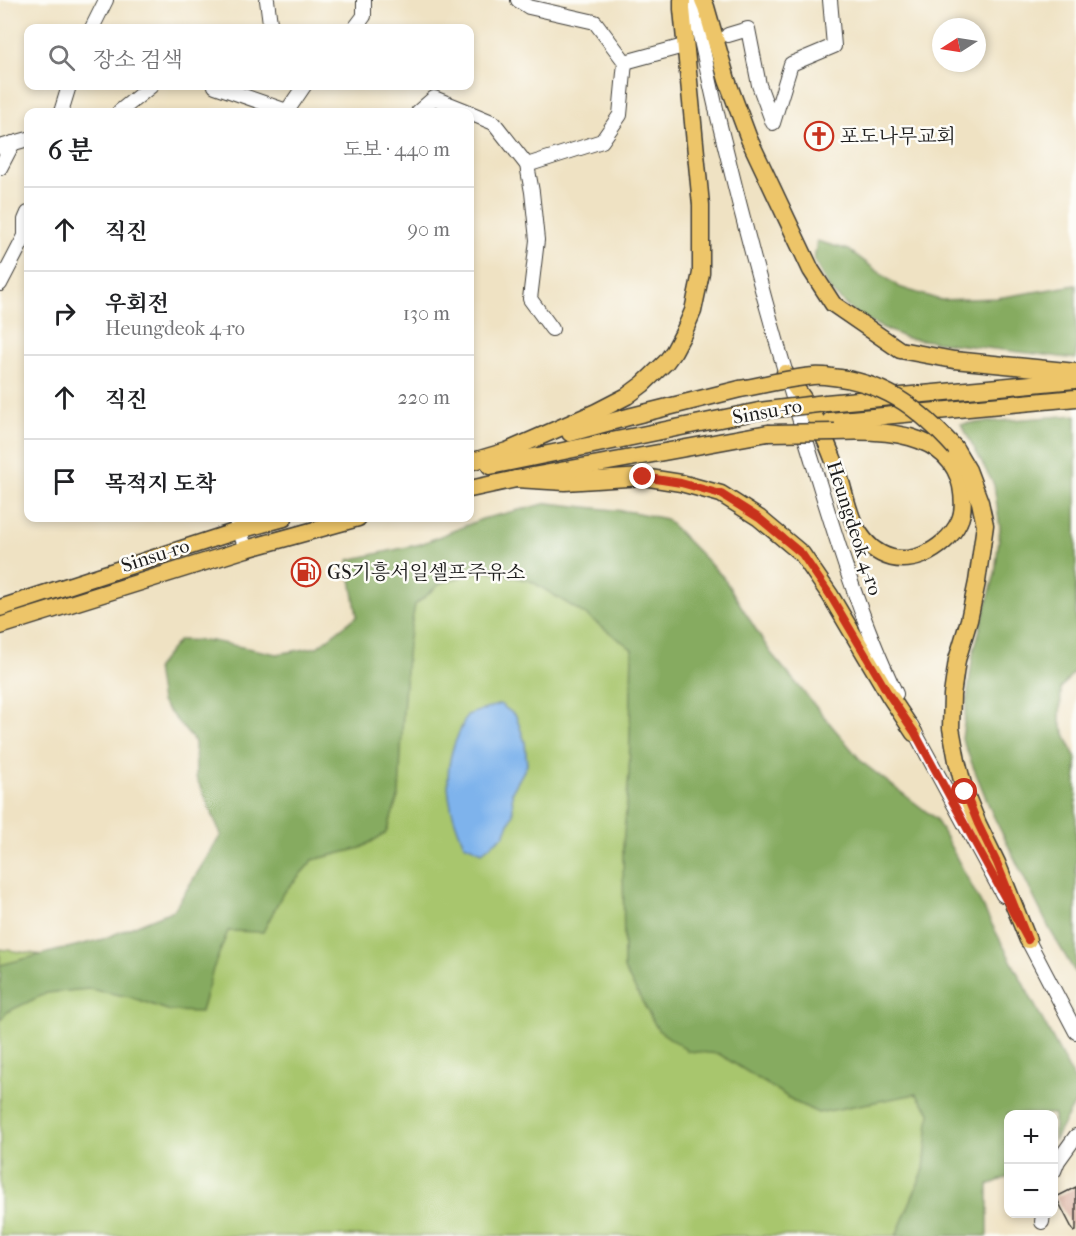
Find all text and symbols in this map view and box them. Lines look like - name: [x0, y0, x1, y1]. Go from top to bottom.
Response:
- north arrow: [932, 18, 986, 72]
- search box: [24, 24, 474, 90]
- icon: search: [45, 41, 78, 74]
- text: 장소 검색: [93, 47, 183, 73]
- church icon: 포도나무교회: [803, 120, 835, 152]
- place label: 포도나무교회: [840, 125, 956, 148]
- text: 6 분: [48, 135, 93, 166]
- text: 도보 · 440 m: [343, 138, 450, 161]
- icon: ahead: [48, 213, 81, 246]
- text: 90 m: [408, 218, 450, 241]
- text: 직진: [105, 219, 148, 245]
- text: 우회전: [105, 291, 169, 317]
- icon: right: [48, 297, 81, 330]
- text: 130 m: [403, 302, 450, 325]
- text: Heungdeok 4-ro: [105, 317, 245, 340]
- icon: ahead: [48, 381, 81, 414]
- text: 220 m: [397, 386, 450, 409]
- text: 직진: [105, 387, 148, 413]
- street label: Sinsu-ro: [731, 394, 804, 429]
- street label: Heungdeok 4-ro: [822, 458, 887, 598]
- route end: [629, 463, 655, 489]
- icon: arrive: [48, 465, 81, 498]
- text: 목적지 도착: [105, 471, 216, 497]
- street label: Sinsu-ro: [118, 534, 192, 577]
- fuel station icon: GS기흥서일셀프주유소: [290, 556, 322, 588]
- place label: GS기흥서일셀프주유소: [327, 561, 525, 584]
- route start: [951, 778, 977, 804]
- map controls: [1004, 1110, 1058, 1218]
- button: +: [1004, 1110, 1058, 1164]
- button: −: [1004, 1164, 1058, 1218]

